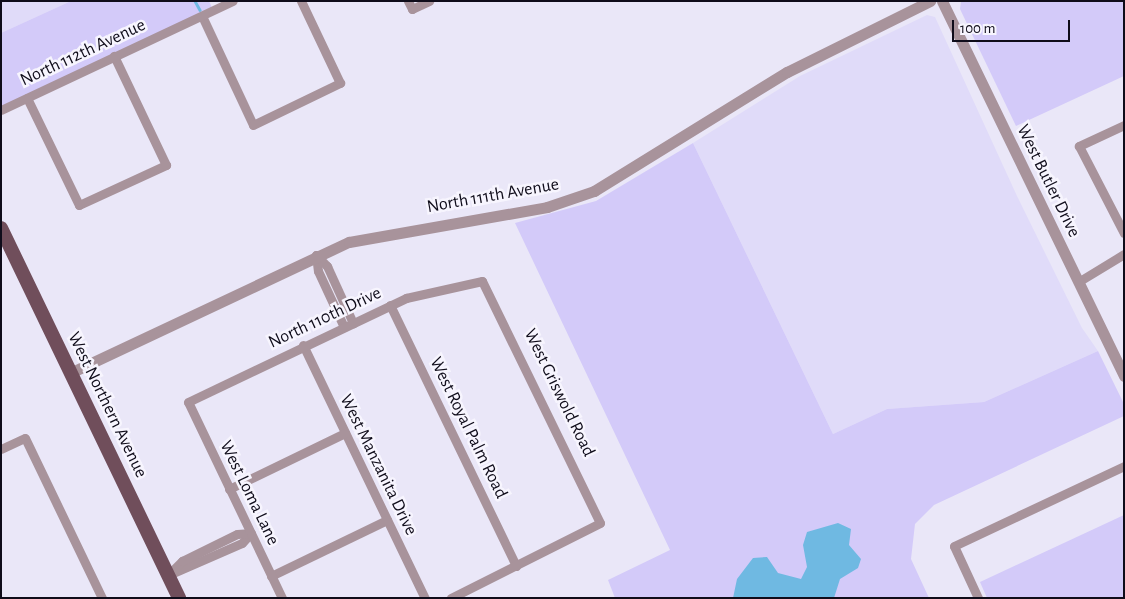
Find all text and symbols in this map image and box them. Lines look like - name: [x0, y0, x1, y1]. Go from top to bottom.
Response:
- scale bar: [955, 10, 1072, 42]
- street label: North 112th Avenue: [17, 15, 149, 91]
- text: 100 m: [960, 21, 995, 36]
- street label: West Butler Drive: [1011, 121, 1085, 241]
- street label: North 111th Avenue: [425, 174, 561, 218]
- street label: North 110th Drive: [265, 282, 385, 354]
- street label: West Griswold Road: [519, 326, 599, 460]
- street label: West Northern Avenue: [62, 329, 152, 481]
- street label: West Royal Palm Road: [424, 354, 512, 502]
- street label: West Manzanita Drive: [335, 391, 421, 539]
- street label: West Loma Lane: [214, 437, 284, 549]

